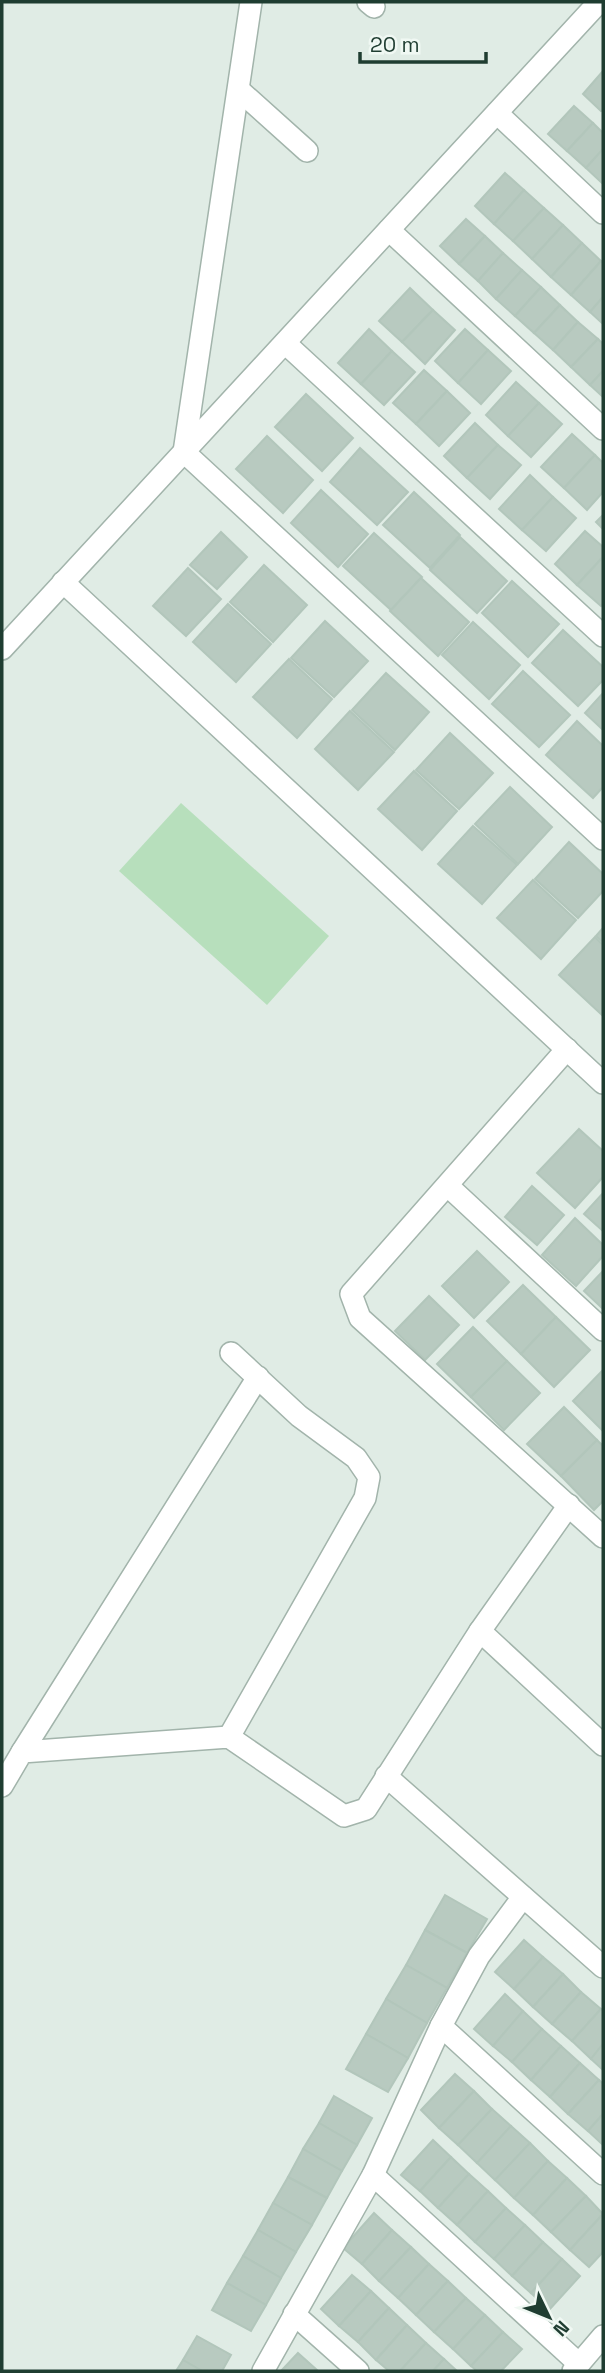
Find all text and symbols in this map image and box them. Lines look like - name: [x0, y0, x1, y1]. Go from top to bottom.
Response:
- scale bar: [360, 21, 486, 65]
- text: 20 m: [370, 31, 420, 58]
- north arrow: [514, 2282, 584, 2352]
- text: N: [548, 2315, 575, 2341]

